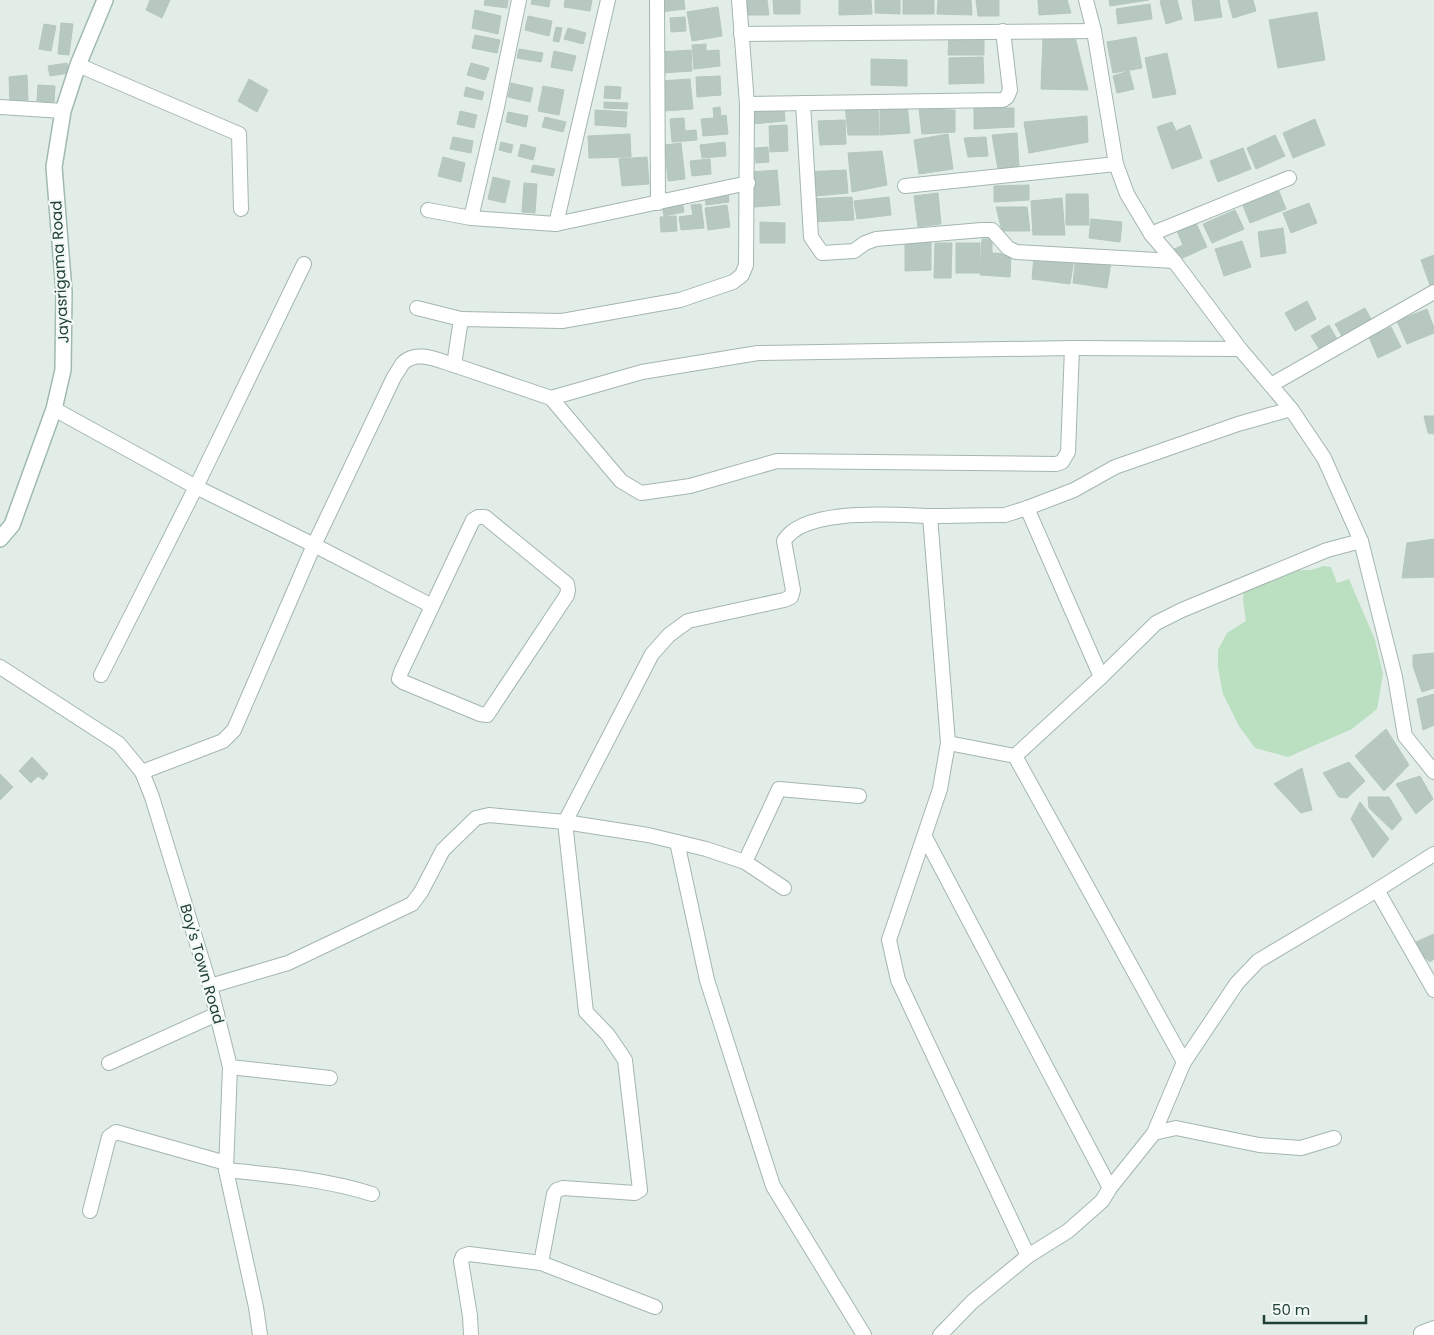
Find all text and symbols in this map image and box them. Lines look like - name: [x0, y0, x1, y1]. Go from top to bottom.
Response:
- street label: Jayasrigama Road: [45, 200, 74, 344]
- street label: Boy's Town Road: [175, 901, 230, 1026]
- scale bar: [1264, 1292, 1366, 1324]
- text: 50 m: [1272, 1299, 1310, 1320]

